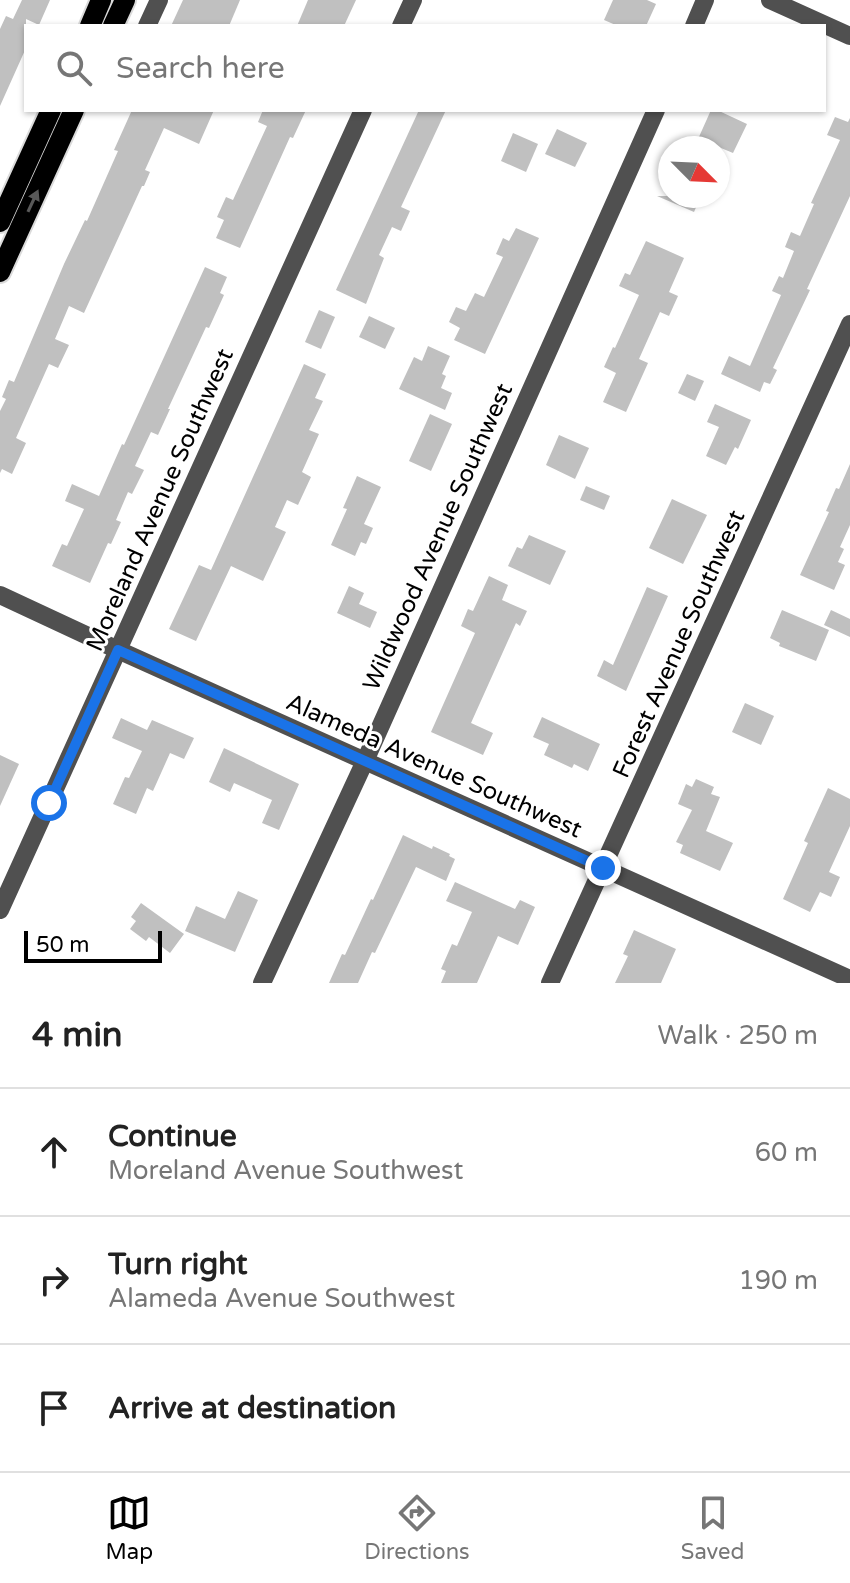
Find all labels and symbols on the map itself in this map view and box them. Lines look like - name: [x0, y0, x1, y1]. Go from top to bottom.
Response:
- north arrow: [658, 136, 730, 208]
- one-way arrow: [26, 190, 39, 213]
- street label: Moreland Avenue Southwest: [80, 344, 240, 656]
- street label: Wildwood Avenue Southwest: [357, 379, 519, 695]
- street label: Forest Avenue Southwest: [607, 506, 751, 782]
- street label: Alameda Avenue Southwest: [282, 688, 586, 844]
- route start: [31, 785, 67, 821]
- route end: [585, 850, 621, 886]
- scale bar: [24, 927, 162, 963]

